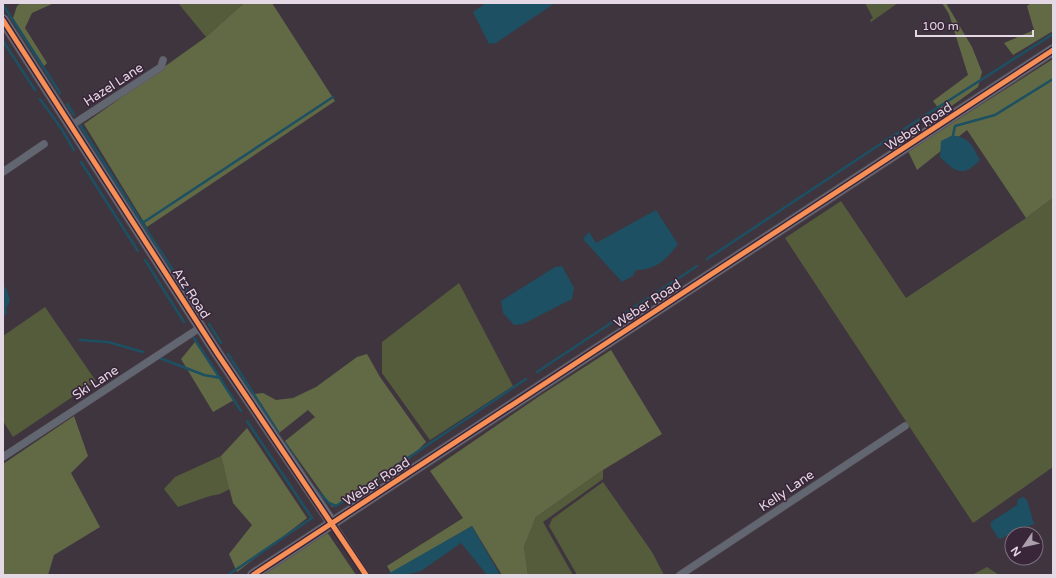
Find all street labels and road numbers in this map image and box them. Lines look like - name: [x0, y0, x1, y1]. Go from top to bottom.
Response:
- street label: Hazel Lane: [81, 60, 146, 110]
- street label: Weber Road: [882, 99, 955, 154]
- street label: Atz Road: [169, 265, 213, 322]
- street label: Weber Road: [611, 276, 684, 331]
- street label: Ski Lane: [70, 362, 122, 404]
- street label: Weber Road: [340, 454, 413, 509]
- street label: Kelly Lane: [756, 467, 817, 515]

